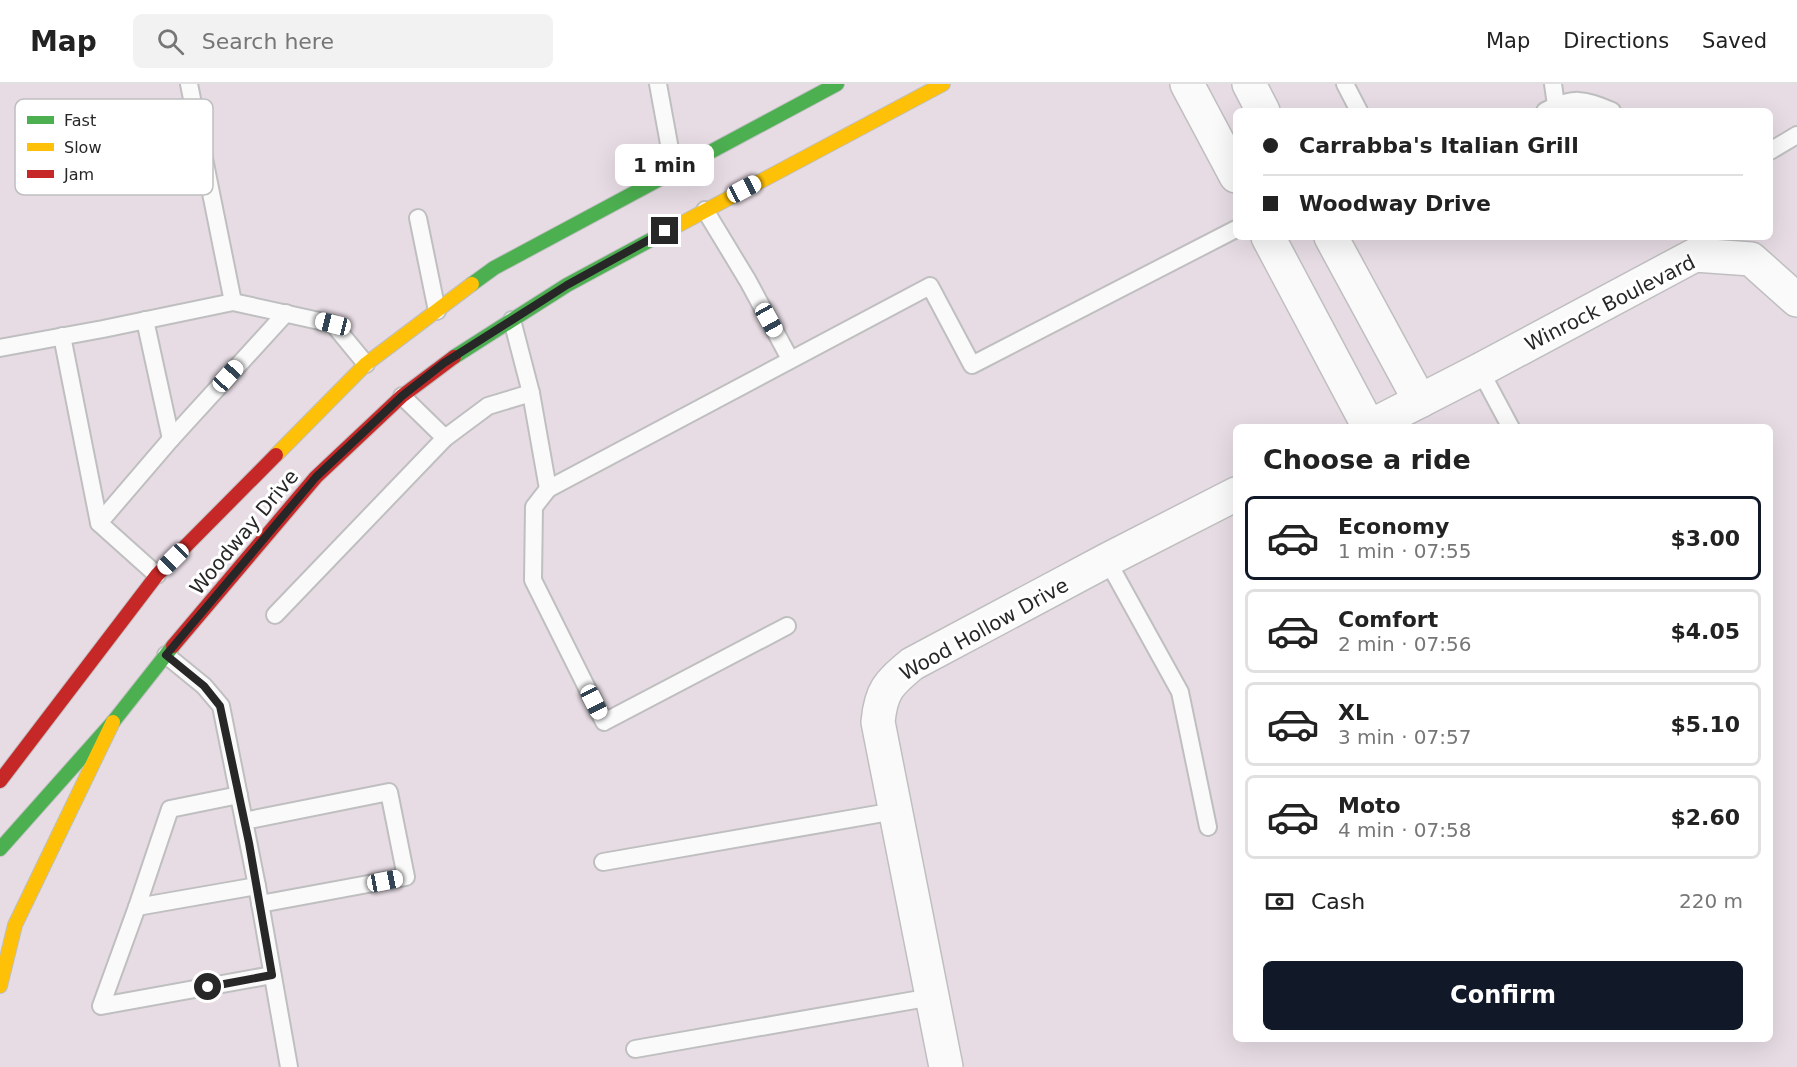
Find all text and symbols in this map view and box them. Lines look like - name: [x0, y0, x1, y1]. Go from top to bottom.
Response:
- search box: [133, 14, 553, 68]
- text: Map: [30, 25, 97, 58]
- icon: search: [154, 25, 187, 58]
- text: Search here: [202, 29, 334, 54]
- text: Map: [1486, 29, 1530, 53]
- text: Directions: [1563, 29, 1669, 53]
- text: Saved: [1702, 29, 1767, 53]
- legend: [15, 99, 213, 195]
- text: Fast: [64, 111, 96, 130]
- text: Carrabba's Italian Grill: [1299, 133, 1579, 158]
- text: Slow: [64, 138, 101, 157]
- callout: 1 min: [616, 144, 714, 186]
- text: 1 min: [633, 153, 696, 177]
- text: Jam: [63, 165, 94, 184]
- car: [724, 173, 764, 205]
- text: Woodway Drive: [1299, 191, 1491, 216]
- route end: [651, 217, 678, 244]
- street label: Winrock Boulevard: [1521, 250, 1699, 356]
- car: [752, 300, 786, 340]
- car: [313, 311, 353, 337]
- car: [209, 357, 247, 395]
- text: Choose a ride: [1263, 444, 1471, 475]
- street label: Woodway Drive: [185, 465, 303, 599]
- icon: car: [1266, 511, 1320, 565]
- text: Economy: [1338, 514, 1449, 539]
- text: $3.00: [1670, 526, 1740, 551]
- text: 1 min · 07:55: [1338, 539, 1472, 563]
- car: [154, 540, 192, 578]
- street label: Wood Hollow Drive: [896, 573, 1072, 685]
- icon: car: [1266, 604, 1320, 658]
- text: Comfort: [1338, 607, 1438, 632]
- text: $4.05: [1670, 619, 1740, 644]
- text: 2 min · 07:56: [1338, 632, 1472, 656]
- car: [578, 682, 610, 722]
- icon: car: [1266, 697, 1320, 751]
- text: XL: [1338, 700, 1369, 725]
- text: $5.10: [1670, 712, 1740, 737]
- text: 3 min · 07:57: [1338, 725, 1472, 749]
- icon: car: [1266, 790, 1320, 844]
- text: Moto: [1338, 793, 1401, 818]
- text: $2.60: [1670, 805, 1740, 830]
- text: 4 min · 07:58: [1338, 818, 1472, 842]
- car: [366, 869, 404, 893]
- icon: cash: [1263, 885, 1296, 918]
- text: Cash: [1311, 889, 1365, 914]
- text: 220 m: [1679, 889, 1743, 913]
- button: Confirm: [1263, 961, 1743, 1030]
- route start: [194, 973, 221, 1000]

